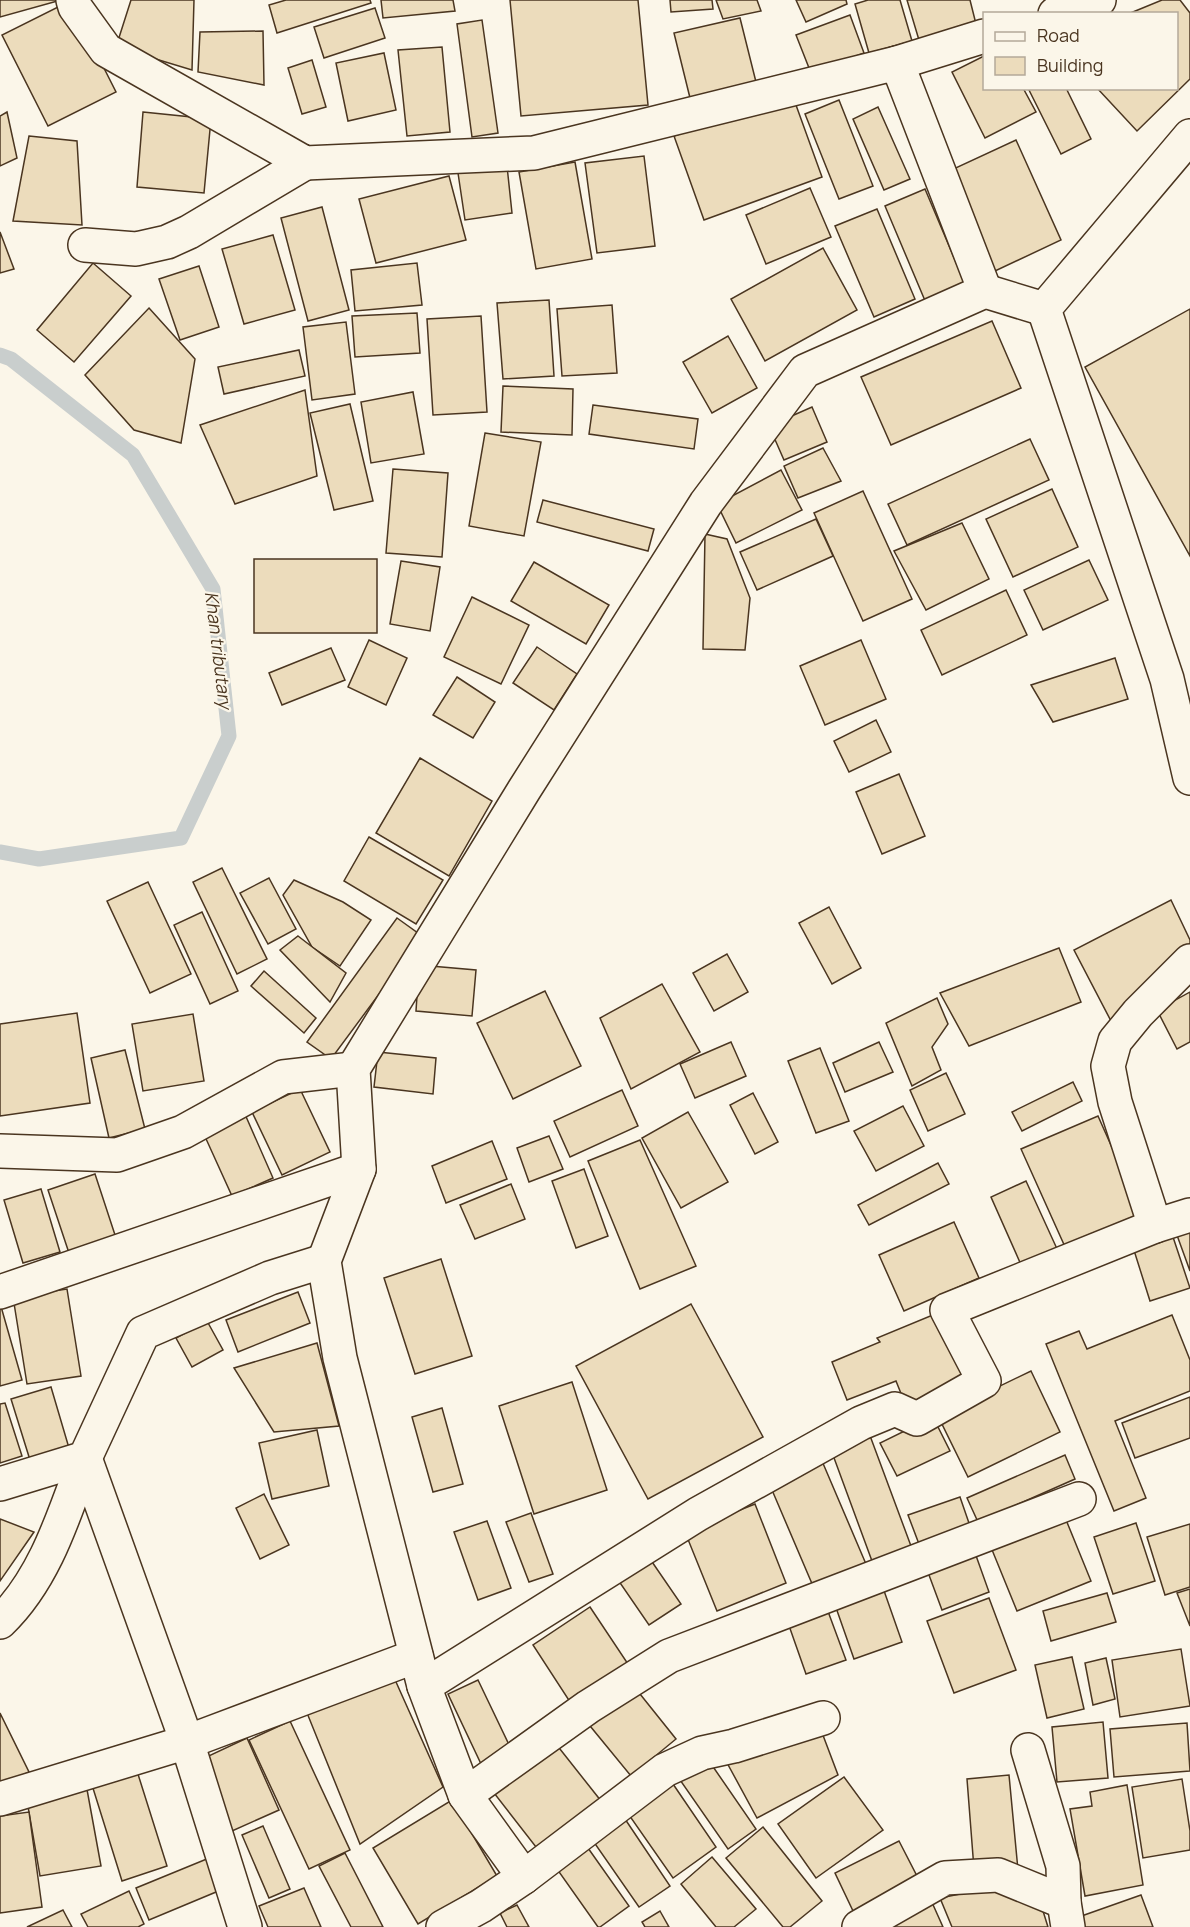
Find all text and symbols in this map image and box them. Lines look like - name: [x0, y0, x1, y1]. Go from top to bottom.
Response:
- legend: [983, 12, 1178, 90]
- text: Road: [1037, 23, 1080, 47]
- text: Building: [1037, 53, 1103, 77]
- water label: Khan tributary: [200, 590, 238, 712]

